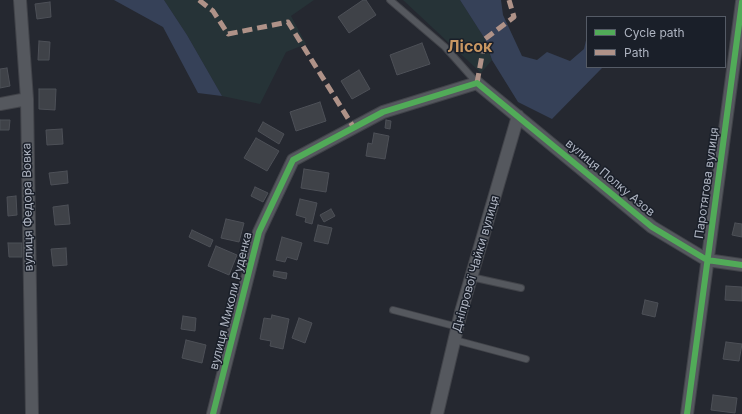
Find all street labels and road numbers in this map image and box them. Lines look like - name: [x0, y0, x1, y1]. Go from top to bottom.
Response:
- street label: Паротягова вулиця: [692, 126, 722, 240]
- street label: вулиця Полку Азов: [562, 136, 658, 220]
- street label: вулиця Федора Вовка: [20, 143, 36, 271]
- street label: Дніпрової Чайки вулиця: [450, 194, 502, 334]
- street label: вулиця Миколи Руденка: [207, 231, 255, 371]

